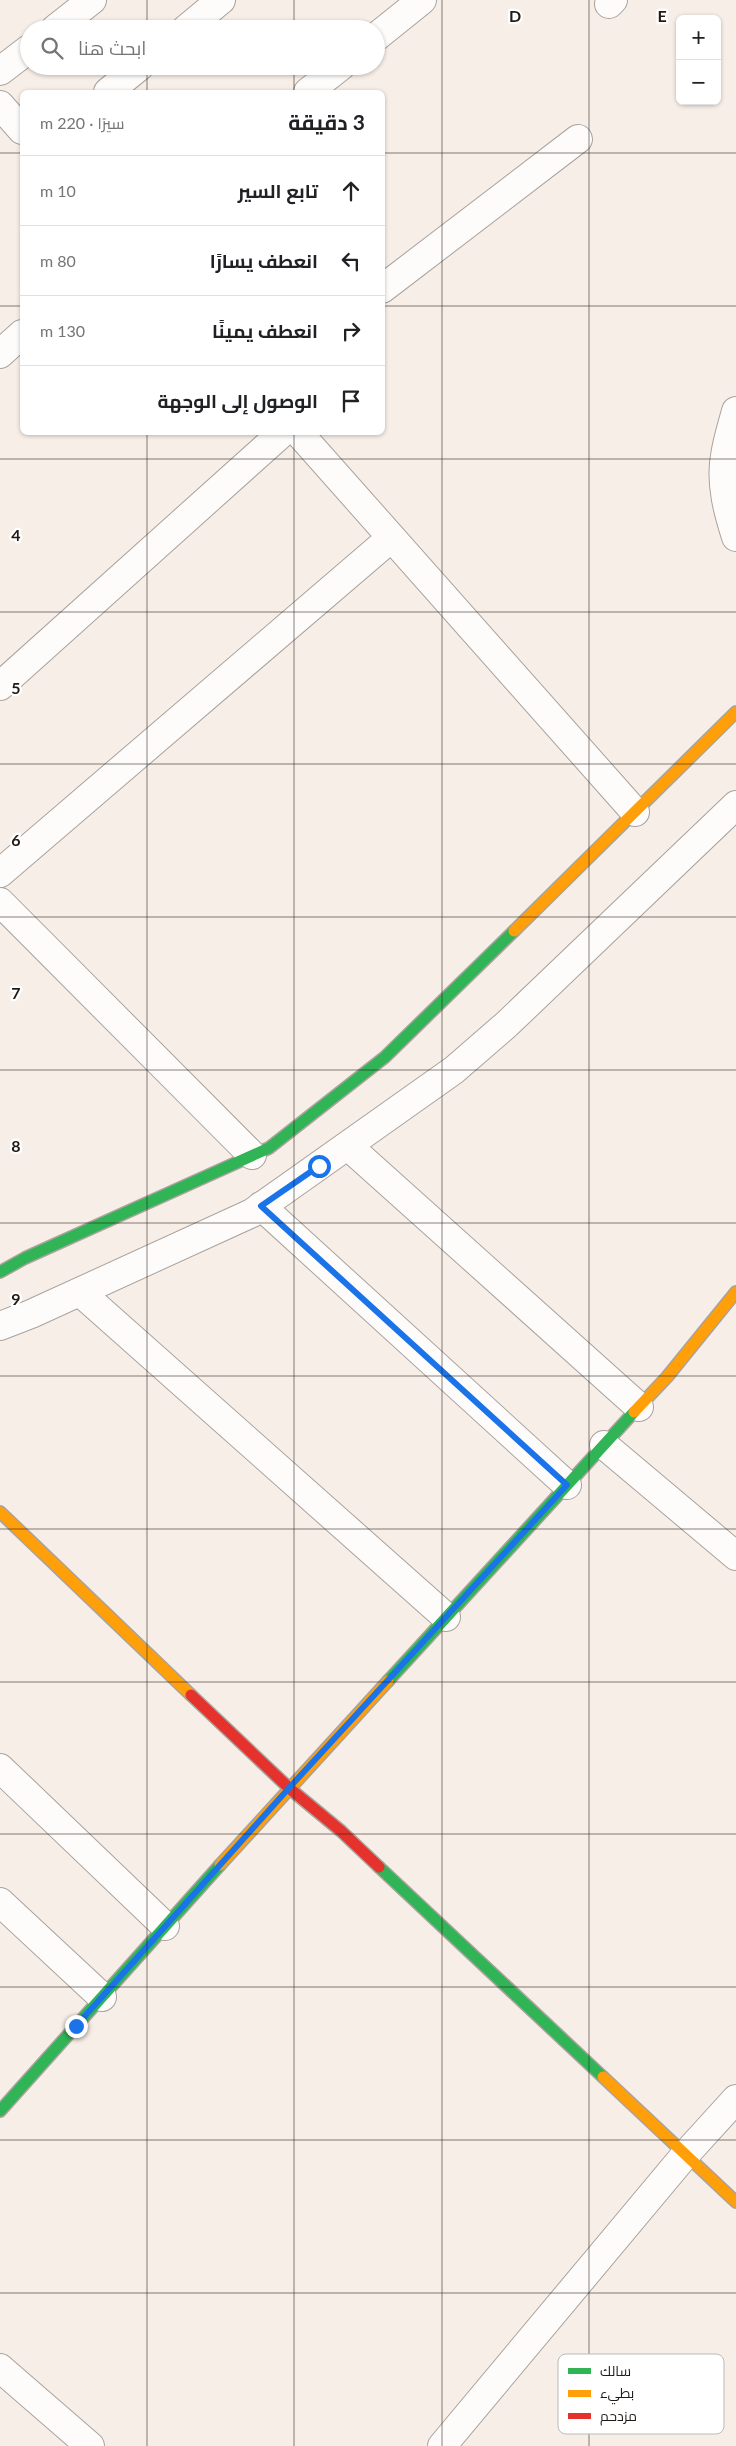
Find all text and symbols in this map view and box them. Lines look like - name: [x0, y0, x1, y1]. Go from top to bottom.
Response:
- text: D: [509, 6, 521, 25]
- text: E: [657, 6, 667, 25]
- map controls: [676, 15, 721, 105]
- button: +: [676, 15, 721, 60]
- search box: [20, 20, 385, 75]
- icon: search: [38, 34, 66, 62]
- text: ابحث هنا: [78, 36, 146, 59]
- button: −: [676, 60, 721, 105]
- text: 3 دقيقة: [288, 109, 365, 134]
- text: سيرًا · 220 m: [40, 113, 125, 132]
- icon: ahead: [337, 177, 365, 205]
- text: تابع السير: [238, 179, 318, 202]
- text: 10 m: [40, 181, 76, 200]
- icon: left: [337, 247, 365, 275]
- text: انعطف يسارًا: [210, 249, 318, 272]
- text: 80 m: [40, 251, 76, 270]
- icon: right: [337, 317, 365, 345]
- text: انعطف يمينًا: [212, 319, 318, 342]
- text: 130 m: [40, 321, 85, 340]
- icon: arrive: [337, 387, 365, 415]
- text: الوصول إلى الوجهة: [157, 389, 318, 412]
- text: 4: [11, 525, 21, 544]
- text: 5: [11, 678, 21, 697]
- text: 6: [11, 830, 21, 849]
- text: 7: [11, 983, 21, 1002]
- text: 8: [11, 1136, 21, 1155]
- route start: [308, 1155, 331, 1178]
- text: 9: [11, 1289, 21, 1308]
- route end: [65, 2015, 88, 2038]
- legend: [558, 2354, 724, 2434]
- text: سالك: [600, 2362, 631, 2379]
- text: بطيء: [600, 2384, 634, 2405]
- text: مزدحم: [600, 2407, 637, 2426]

